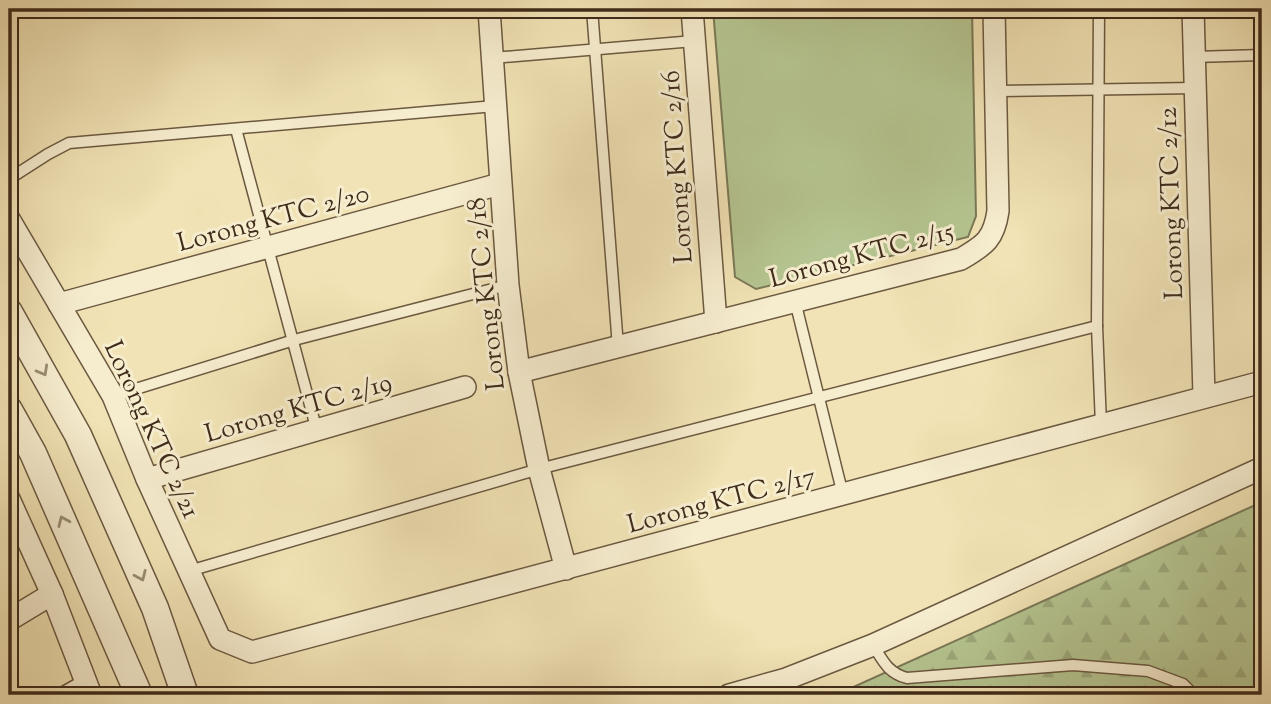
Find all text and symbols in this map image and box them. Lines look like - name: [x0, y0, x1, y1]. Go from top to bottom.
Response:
- street label: Lorong KTC 2/16: [653, 69, 704, 265]
- street label: Lorong KTC 2/12: [1151, 106, 1194, 300]
- street label: Lorong KTC 2/20: [174, 176, 374, 263]
- street label: Lorong KTC 2/18: [459, 196, 516, 392]
- street label: Lorong KTC 2/15: [765, 214, 958, 299]
- street label: Lorong KTC 2/21: [93, 335, 208, 525]
- one-way arrow: [35, 363, 48, 376]
- street label: Lorong KTC 2/19: [201, 365, 396, 454]
- street label: Lorong KTC 2/17: [623, 459, 820, 544]
- one-way arrow: [57, 515, 71, 528]
- one-way arrow: [133, 569, 147, 581]

